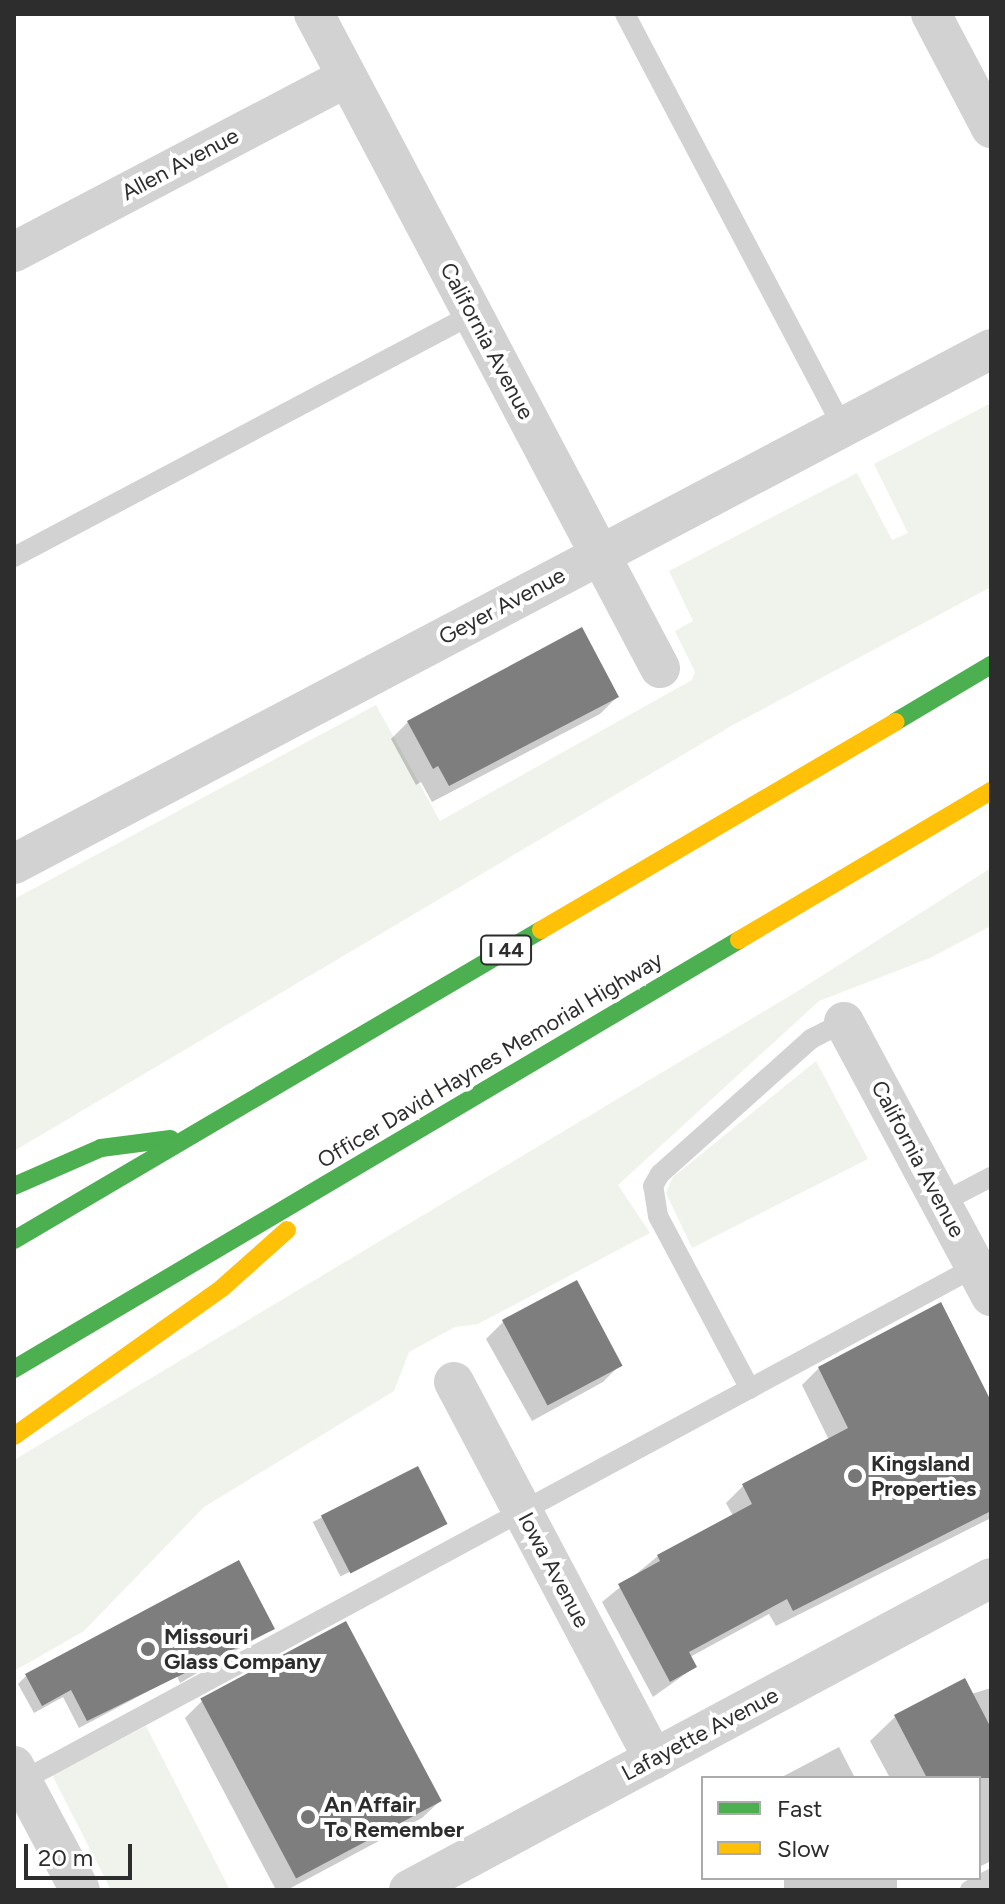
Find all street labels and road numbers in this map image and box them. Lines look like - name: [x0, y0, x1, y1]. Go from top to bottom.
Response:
- street label: Allen Avenue: [117, 122, 243, 206]
- street label: California Avenue: [435, 258, 539, 424]
- street label: Geyer Avenue: [434, 562, 570, 650]
- road number: I 44: [480, 934, 532, 966]
- street label: Officer David Haynes Memorial Highway: [313, 946, 667, 1174]
- street label: California Avenue: [866, 1076, 970, 1242]
- street label: Iowa Avenue: [513, 1508, 595, 1632]
- street label: Lafayette Avenue: [617, 1682, 783, 1786]

